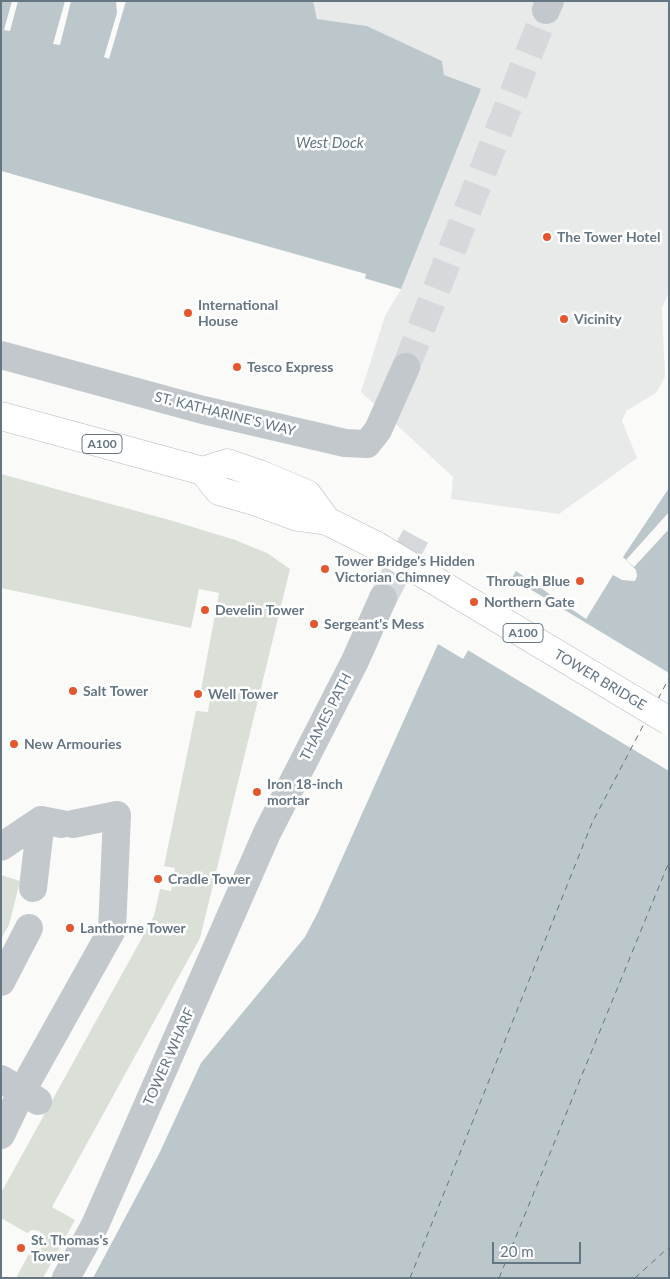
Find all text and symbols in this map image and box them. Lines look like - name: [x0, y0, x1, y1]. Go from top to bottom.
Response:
- water label: West Dock: [296, 134, 364, 152]
- place label: The Tower Hotel: [557, 229, 660, 245]
- marker: The Tower Hotel: [541, 231, 553, 243]
- place label: International House: [198, 297, 278, 330]
- marker: International House: [182, 307, 194, 319]
- place label: Vicinity: [574, 311, 622, 327]
- marker: Vicinity: [558, 313, 570, 325]
- place label: Tesco Express: [247, 359, 334, 375]
- marker: Tesco Express: [231, 361, 243, 373]
- street label: ST. KATHARINE'S WAY: [153, 388, 297, 440]
- road number: A100: [82, 434, 122, 454]
- place label: Tower Bridge's Hidden Victorian Chimney: [335, 553, 475, 586]
- marker: Tower Bridge's Hidden Victorian Chimney: [319, 563, 331, 575]
- place label: Through Blue: [486, 573, 570, 589]
- marker: Through Blue: [574, 575, 586, 587]
- place label: Northern Gate: [484, 594, 575, 610]
- marker: Northern Gate: [468, 596, 480, 608]
- place label: Develin Tower: [215, 602, 304, 618]
- marker: Develin Tower: [199, 604, 211, 616]
- place label: Sergeant's Mess: [324, 616, 424, 632]
- marker: Sergeant's Mess: [308, 618, 320, 630]
- road number: A100: [503, 624, 543, 642]
- street label: TOWER BRIDGE: [551, 646, 649, 714]
- street label: THAMES PATH: [297, 670, 355, 764]
- place label: Salt Tower: [83, 683, 148, 699]
- marker: Salt Tower: [67, 685, 79, 697]
- place label: Well Tower: [208, 686, 278, 702]
- marker: Well Tower: [192, 688, 204, 700]
- place label: New Armouries: [24, 736, 122, 752]
- marker: New Armouries: [8, 738, 20, 750]
- place label: Iron 18-inch mortar: [267, 776, 343, 809]
- marker: Iron 18-inch mortar: [251, 786, 263, 798]
- place label: Cradle Tower: [168, 871, 250, 887]
- marker: Cradle Tower: [152, 873, 164, 885]
- place label: Lanthorne Tower: [80, 920, 186, 936]
- marker: Lanthorne Tower: [64, 922, 76, 934]
- street label: TOWER WHARF: [140, 1006, 198, 1108]
- place label: St. Thomas's Tower: [31, 1232, 108, 1264]
- scale bar: [495, 1232, 584, 1264]
- marker: St. Thomas's Tower: [15, 1242, 27, 1254]
- text: 20 m: [500, 1242, 534, 1260]

